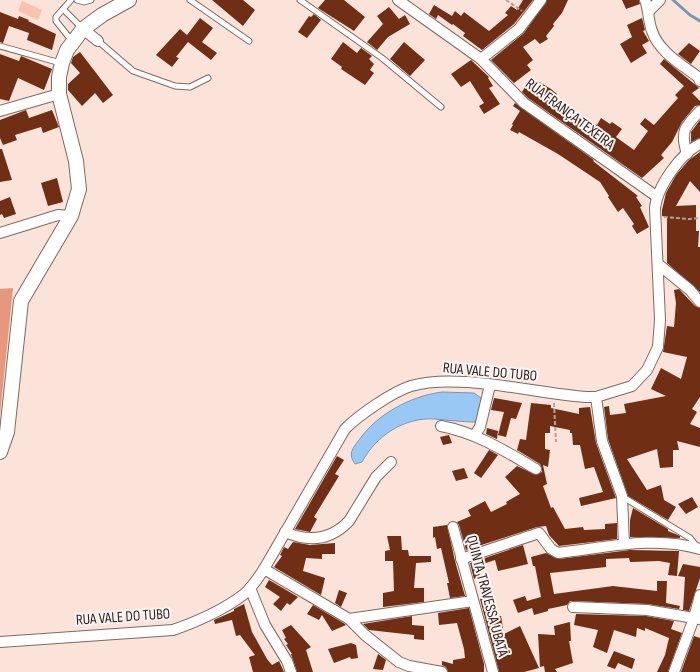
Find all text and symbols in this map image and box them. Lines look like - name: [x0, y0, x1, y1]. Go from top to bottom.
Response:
- street label: RUA FRANÇA TEXEIRA: [522, 74, 619, 154]
- street label: RUA VALE DO TUBO: [442, 358, 538, 386]
- street label: QUINTA TRAVESSA UBATÃ: [462, 533, 512, 659]
- street label: RUA VALE DO TUBO: [75, 604, 171, 630]

